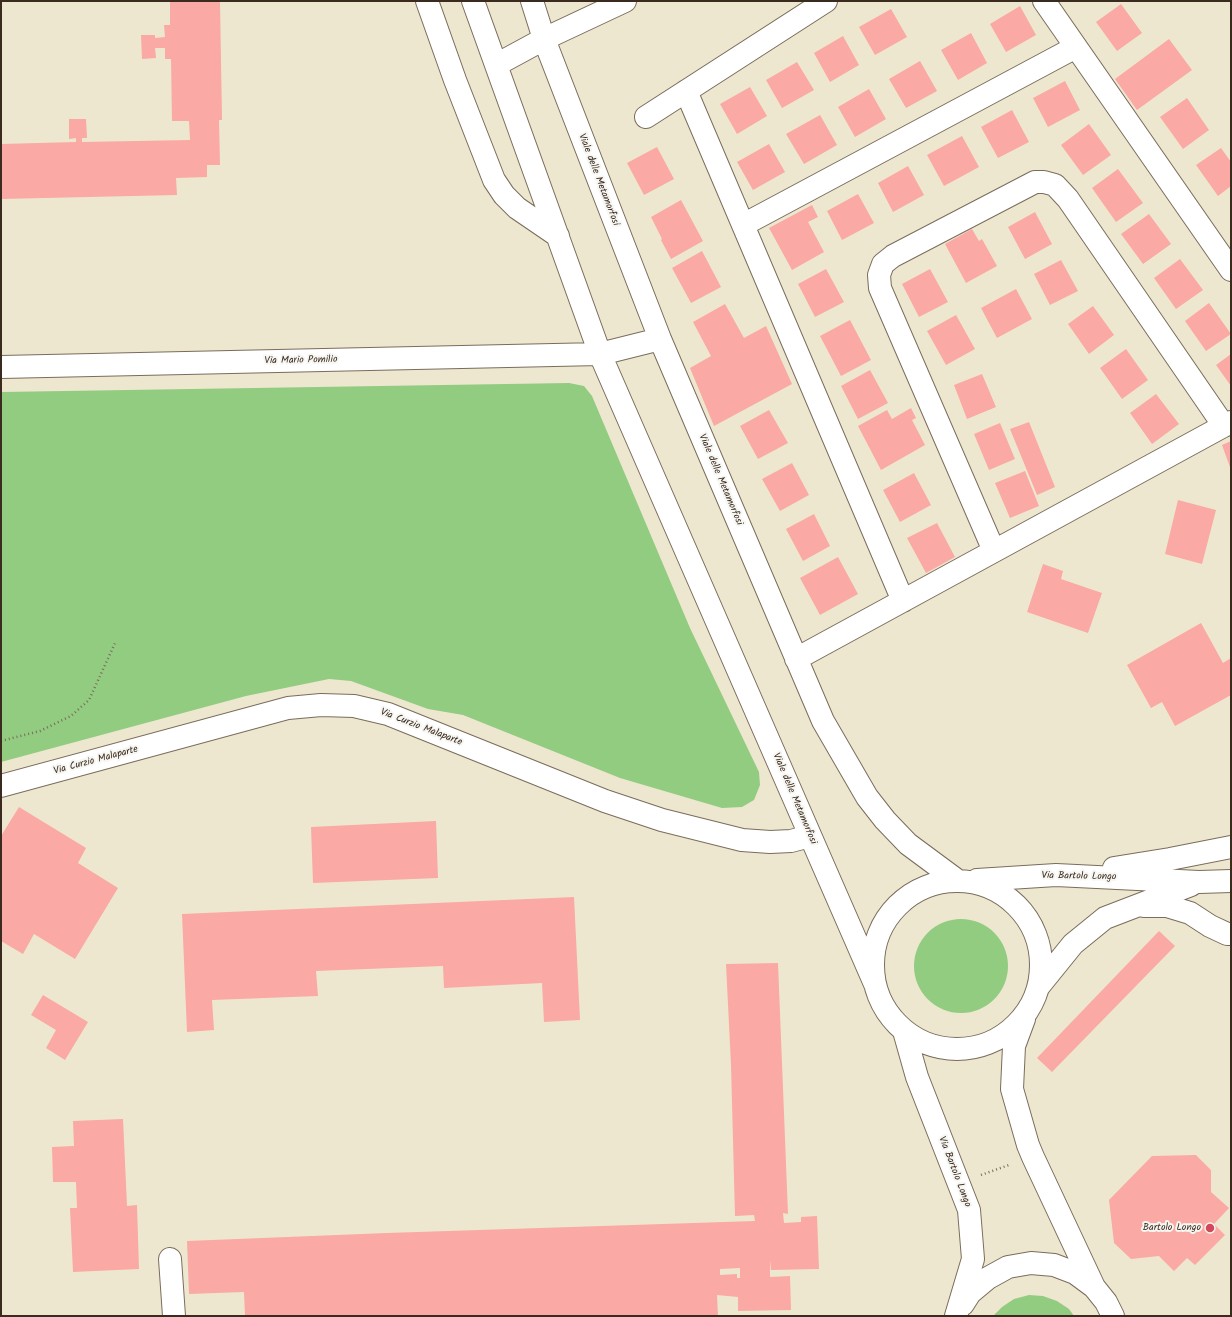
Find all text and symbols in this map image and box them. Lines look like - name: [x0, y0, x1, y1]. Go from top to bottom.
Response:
- street label: Viale delle Metamorfosi: [575, 132, 621, 228]
- street label: Via Mario Pomilio: [264, 354, 338, 368]
- street label: Viale delle Metamorfosi: [695, 433, 745, 527]
- street label: Via Curzio Malaparte: [378, 707, 464, 749]
- street label: Via Curzio Malaparte: [53, 744, 139, 778]
- street label: Viale delle Metamorfosi: [769, 752, 819, 846]
- street label: Via Bartolo Longo: [1042, 870, 1116, 884]
- street label: Via Bartolo Longo: [935, 1135, 973, 1209]
- place label: Bartolo Longo: [1143, 1222, 1201, 1234]
- marker: Bartolo Longo: [1204, 1222, 1216, 1234]

